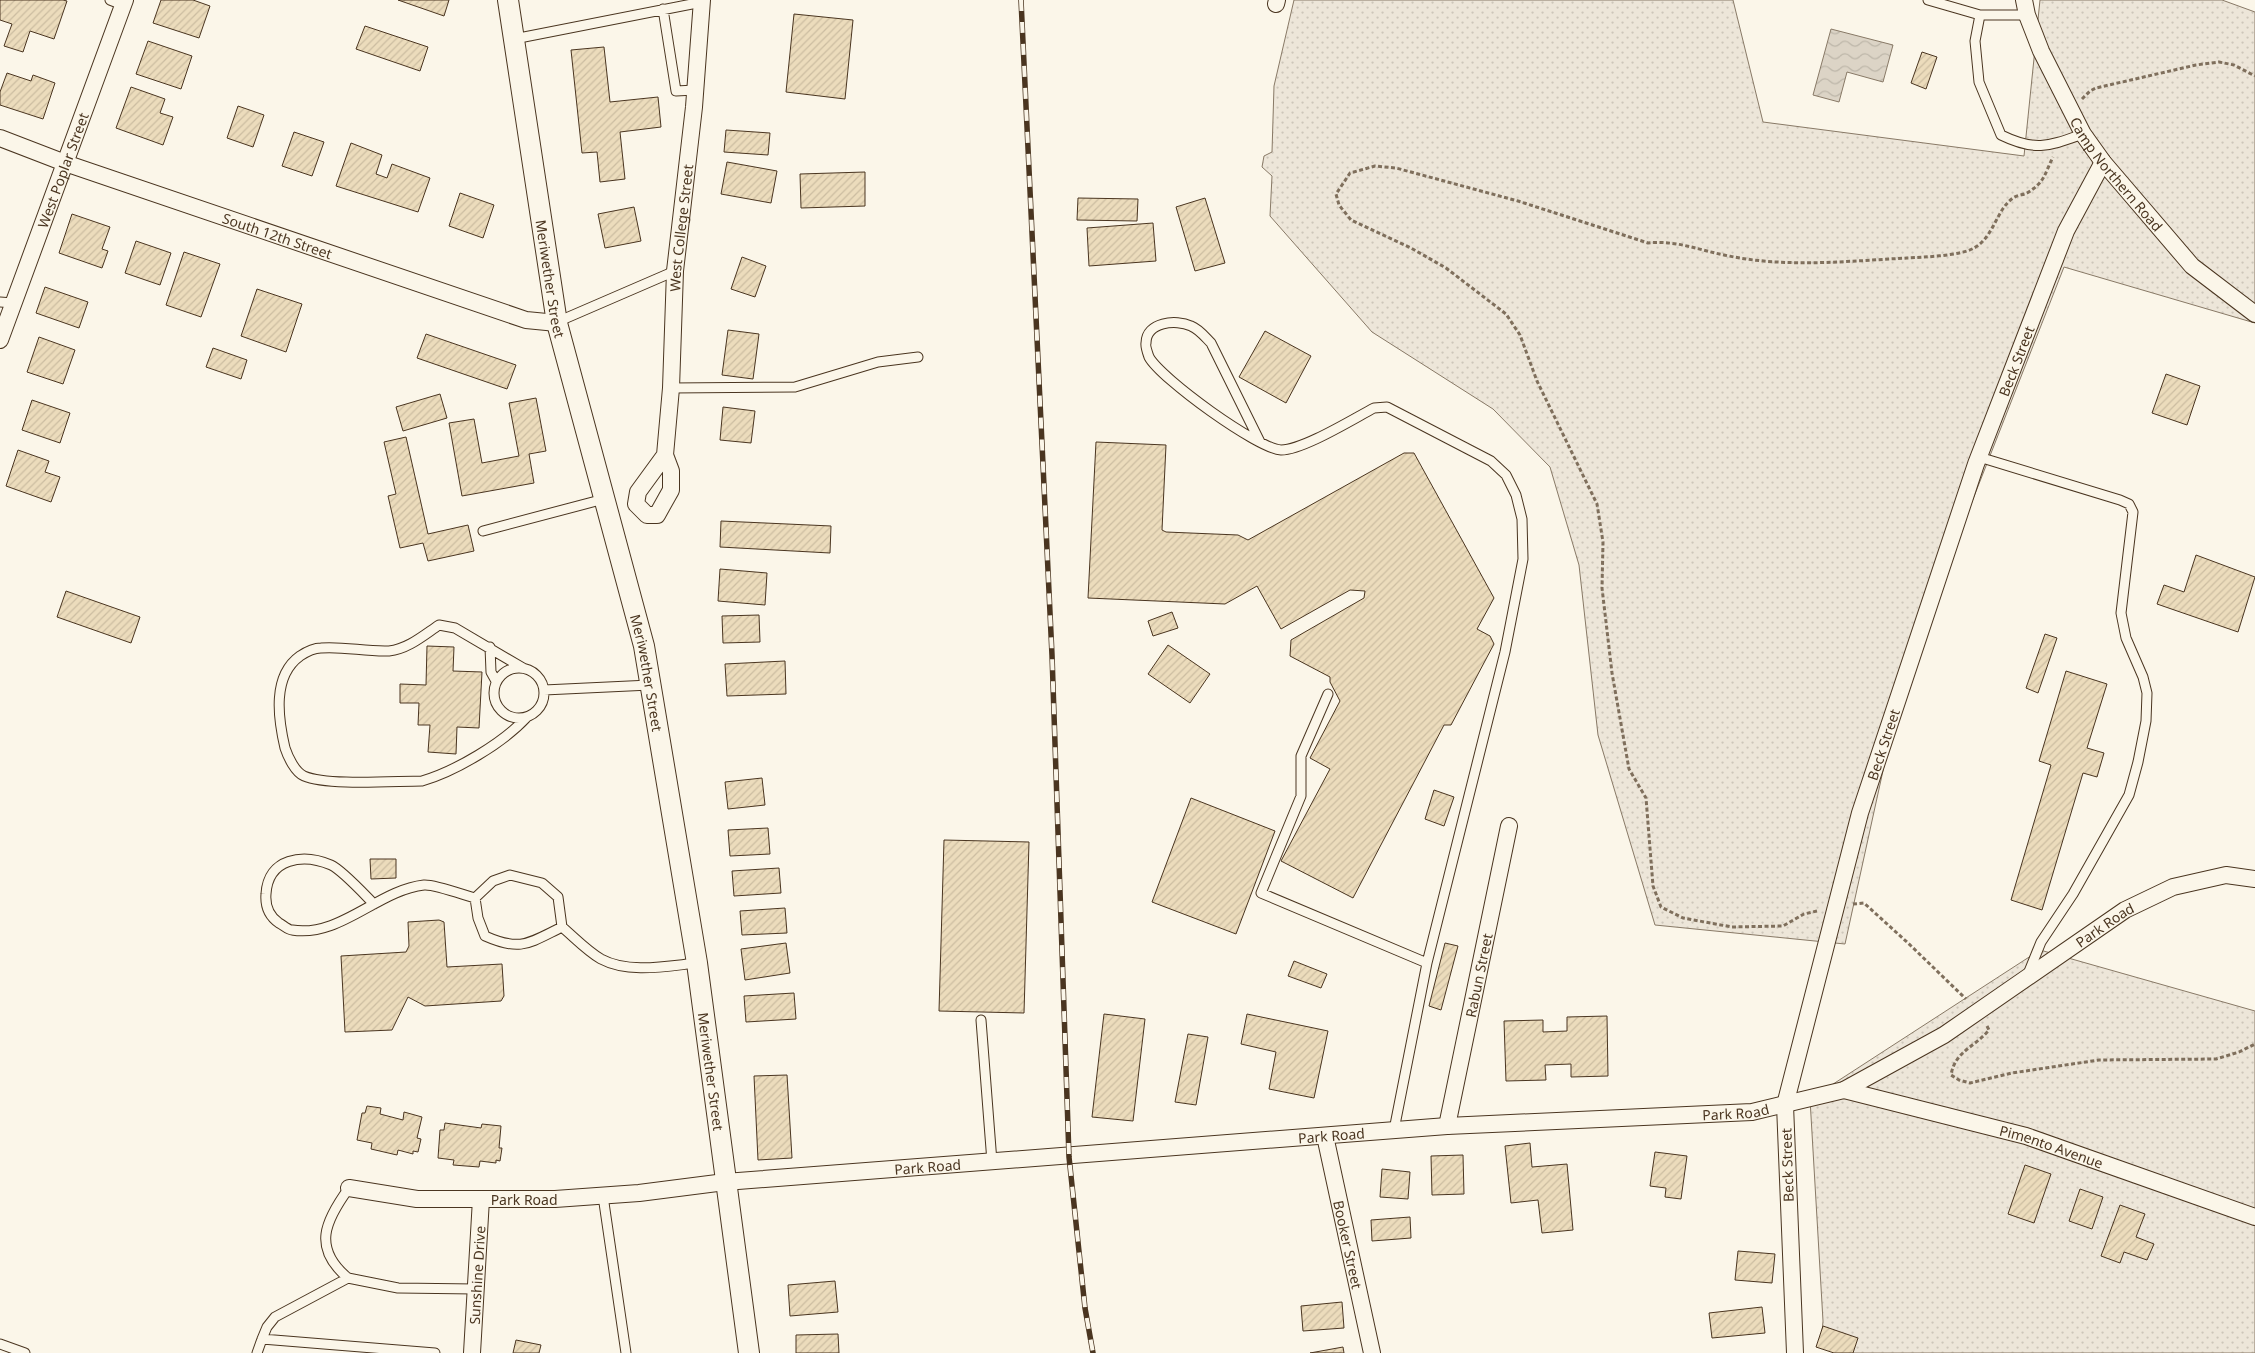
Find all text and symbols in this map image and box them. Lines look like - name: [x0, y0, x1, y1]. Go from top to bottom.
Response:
- street label: West Poplar Street: [33, 110, 92, 231]
- street label: Camp Northern Road: [2066, 114, 2167, 235]
- street label: West College Street: [665, 163, 697, 292]
- street label: South 12th Street: [220, 208, 335, 263]
- street label: Meriwether Street: [532, 218, 570, 340]
- street label: Beck Street: [1994, 323, 2038, 399]
- street label: Meriwether Street: [626, 612, 668, 733]
- street label: Beck Street: [1862, 706, 1903, 782]
- street label: Park Road: [2072, 898, 2137, 951]
- street label: Rabun Street: [1460, 931, 1496, 1019]
- street label: Meriwether Street: [694, 1011, 729, 1132]
- street label: Park Road: [1702, 1099, 1771, 1124]
- street label: Pimento Avenue: [1998, 1120, 2106, 1172]
- street label: Park Road: [1297, 1123, 1365, 1147]
- street label: Beck Street: [1776, 1128, 1798, 1202]
- street label: Park Road: [893, 1154, 962, 1178]
- street label: Park Road: [491, 1190, 558, 1209]
- street label: Booker Street: [1330, 1198, 1367, 1290]
- street label: Sunshine Drive: [464, 1225, 489, 1325]

